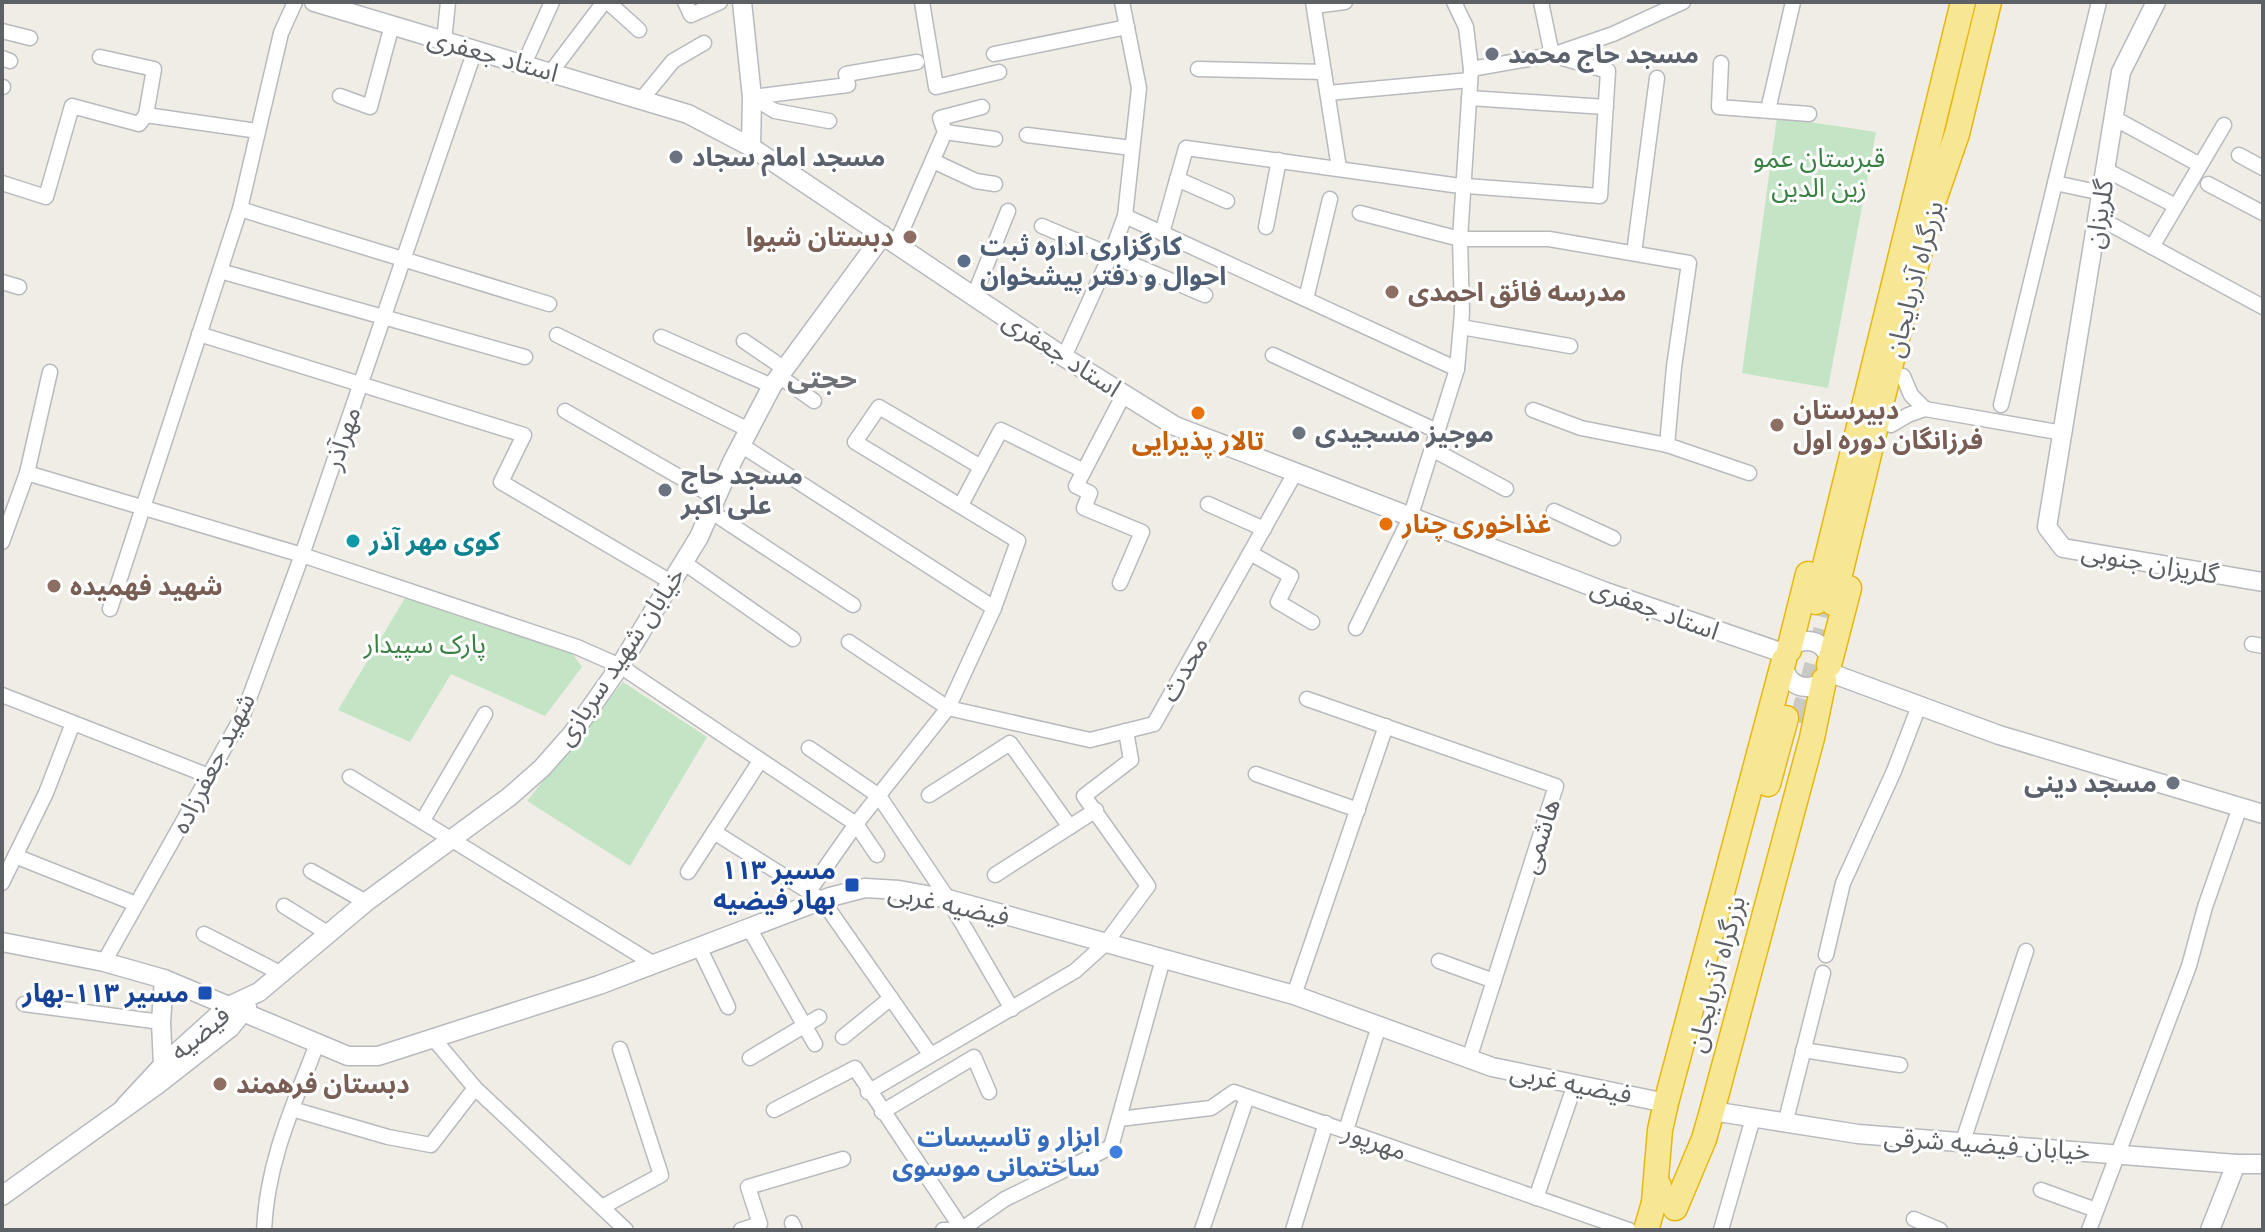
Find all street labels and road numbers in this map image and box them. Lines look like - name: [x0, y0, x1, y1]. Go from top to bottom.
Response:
- street label: استاد جعفری: [424, 21, 562, 88]
- street label: گلریزان: [2078, 177, 2119, 251]
- street label: بزرگراه آذربایجان: [1878, 197, 1949, 361]
- street label: استاد جعفری: [997, 304, 1127, 403]
- street label: مهرآذر: [316, 402, 367, 474]
- street label: گلریزان جنوبی: [2079, 535, 2221, 590]
- street label: خیابان شهید سربازی: [548, 561, 691, 751]
- street label: استاد جعفری: [1587, 571, 1724, 646]
- street label: محدث: [1153, 631, 1214, 707]
- street label: شهید جعفرزاده: [164, 687, 261, 838]
- street label: هاشمی: [1513, 794, 1566, 877]
- street label: فیضیه غربی: [886, 876, 1013, 931]
- street label: بزرگراه آذربایجان: [1680, 892, 1751, 1056]
- street label: فیضیه: [164, 999, 236, 1066]
- street label: فیضیه غربی: [1508, 1056, 1635, 1109]
- street label: مهرپور: [1337, 1114, 1411, 1168]
- street label: خیابان فیضیه شرقی: [1883, 1121, 2091, 1166]

